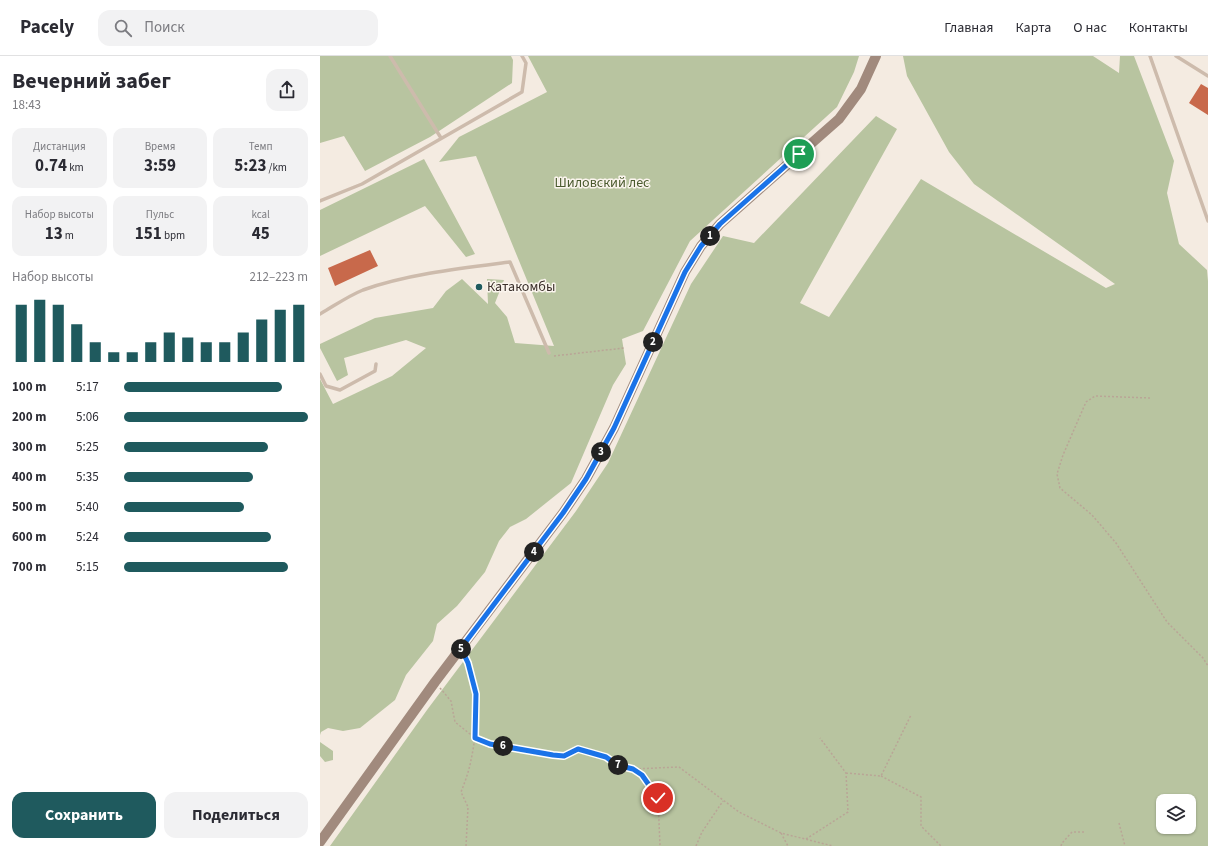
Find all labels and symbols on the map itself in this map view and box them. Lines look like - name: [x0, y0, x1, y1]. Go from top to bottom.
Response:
- pin: [782, 137, 816, 171]
- park label: Шиловский лес: [554, 173, 650, 193]
- pin: 1: [700, 226, 720, 246]
- place label: Катакомбы: [487, 277, 555, 297]
- marker: Катакомбы: [474, 282, 484, 292]
- pin: 2: [643, 332, 663, 352]
- pin: 3: [591, 442, 611, 462]
- pin: 4: [524, 542, 544, 562]
- pin: 5: [451, 639, 471, 659]
- pin: 6: [493, 736, 513, 756]
- pin: 7: [608, 755, 628, 775]
- pin: [641, 781, 675, 815]

